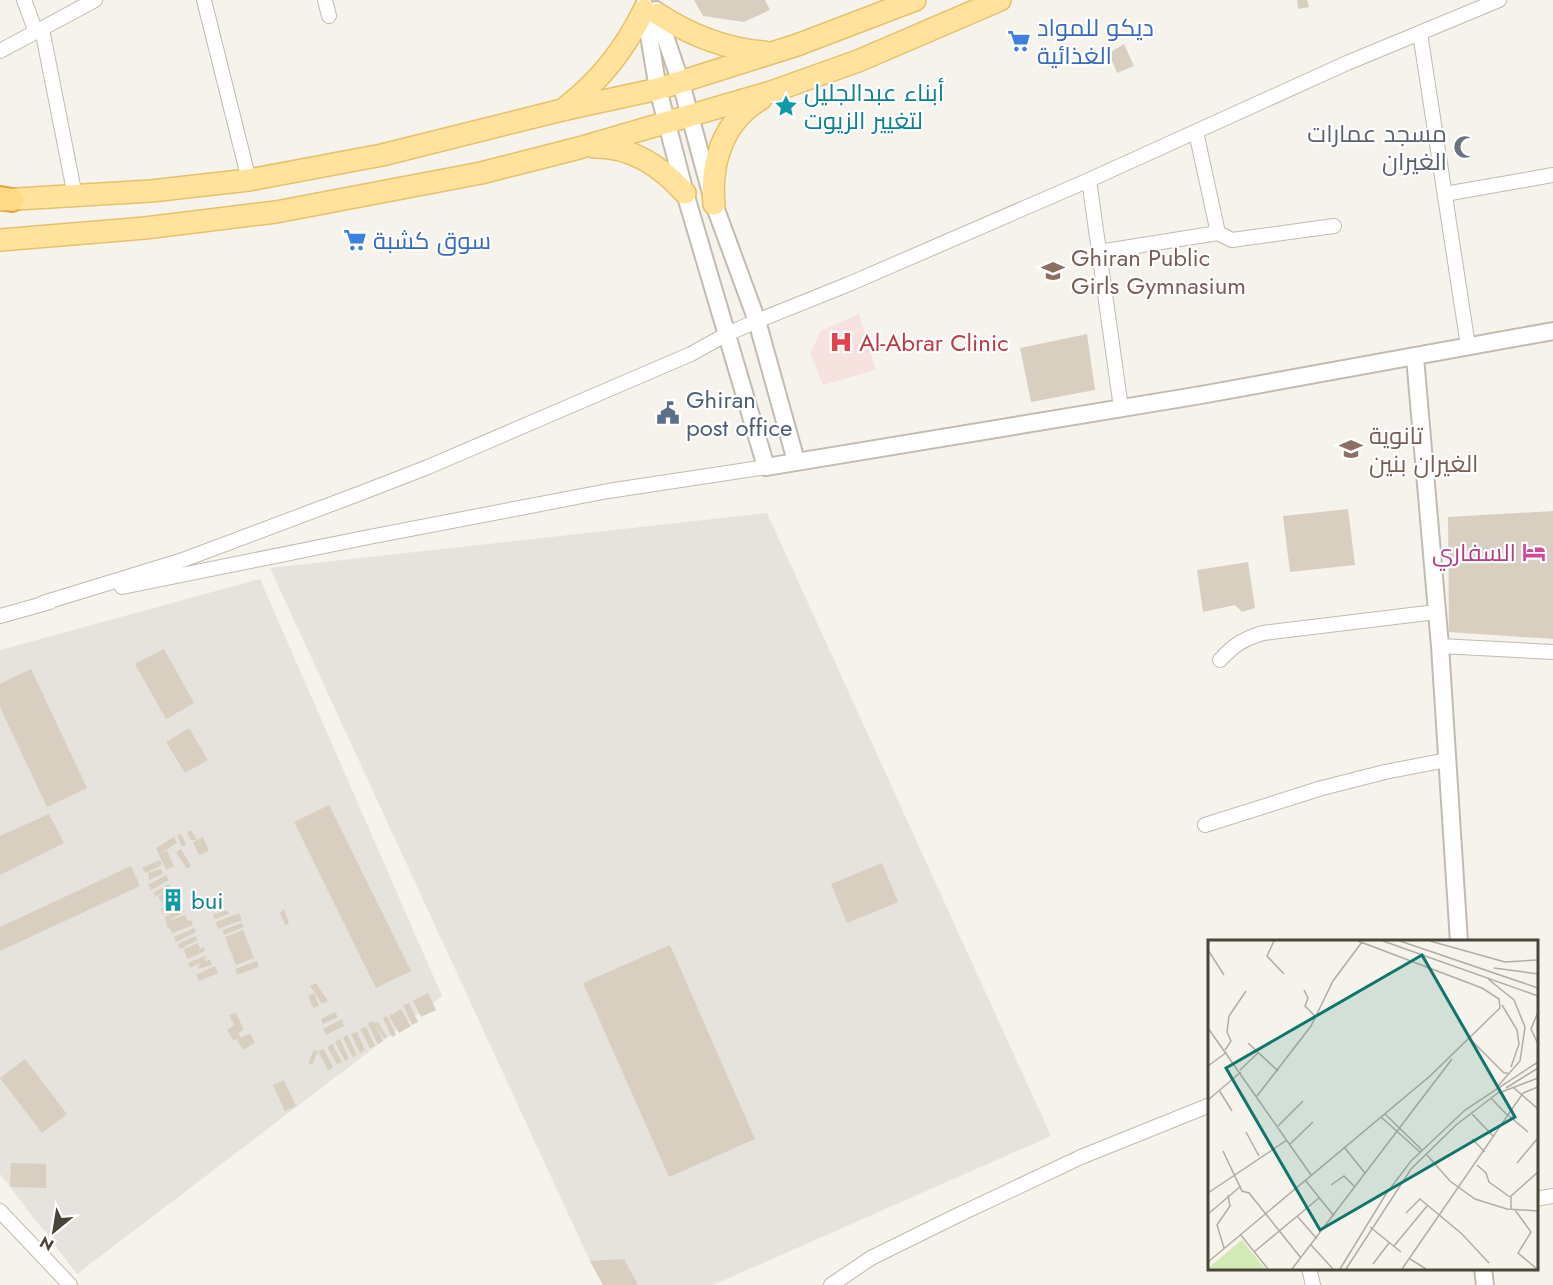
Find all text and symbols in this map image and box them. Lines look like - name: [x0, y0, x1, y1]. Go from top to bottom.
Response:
- place label: ديكو للمواد الغذائية: [1037, 10, 1154, 73]
- supermarket icon: ديكو للمواد الغذائية: [1006, 28, 1032, 54]
- place label: أبناء عبدالجليل لتغيير الزيوت: [804, 75, 944, 138]
- place icon: أبناء عبدالجليل لتغيير الزيوت: [773, 93, 799, 119]
- place label: مسجد عمارات الغيران: [1307, 116, 1447, 179]
- mosque icon: مسجد عمارات الغيران: [1452, 134, 1478, 160]
- place label: سوق كشبة: [373, 223, 491, 258]
- supermarket icon: سوق كشبة: [342, 227, 368, 253]
- place label: Ghiran Public Girls Gymnasium: [1071, 240, 1246, 303]
- school or university icon: Ghiran Public Girls Gymnasium: [1040, 258, 1066, 284]
- place label: Al-Abrar Clinic: [859, 325, 1009, 360]
- hospital icon: Al-Abrar Clinic: [828, 329, 854, 355]
- place label: Ghiran post office: [686, 382, 792, 445]
- public building icon: Ghiran post office: [655, 400, 681, 426]
- place label: تانوية الغيران بنين: [1369, 418, 1479, 481]
- school or university icon: تانوية الغيران بنين: [1338, 436, 1364, 462]
- place label: السفاري: [1432, 535, 1516, 571]
- hotel icon: السفاري: [1521, 539, 1547, 565]
- place label: bui: [191, 883, 224, 918]
- building icon: bui: [160, 887, 186, 913]
- inset map: [1208, 940, 1538, 1270]
- north arrow: [24, 1201, 84, 1261]
- text: N: [35, 1230, 58, 1257]

